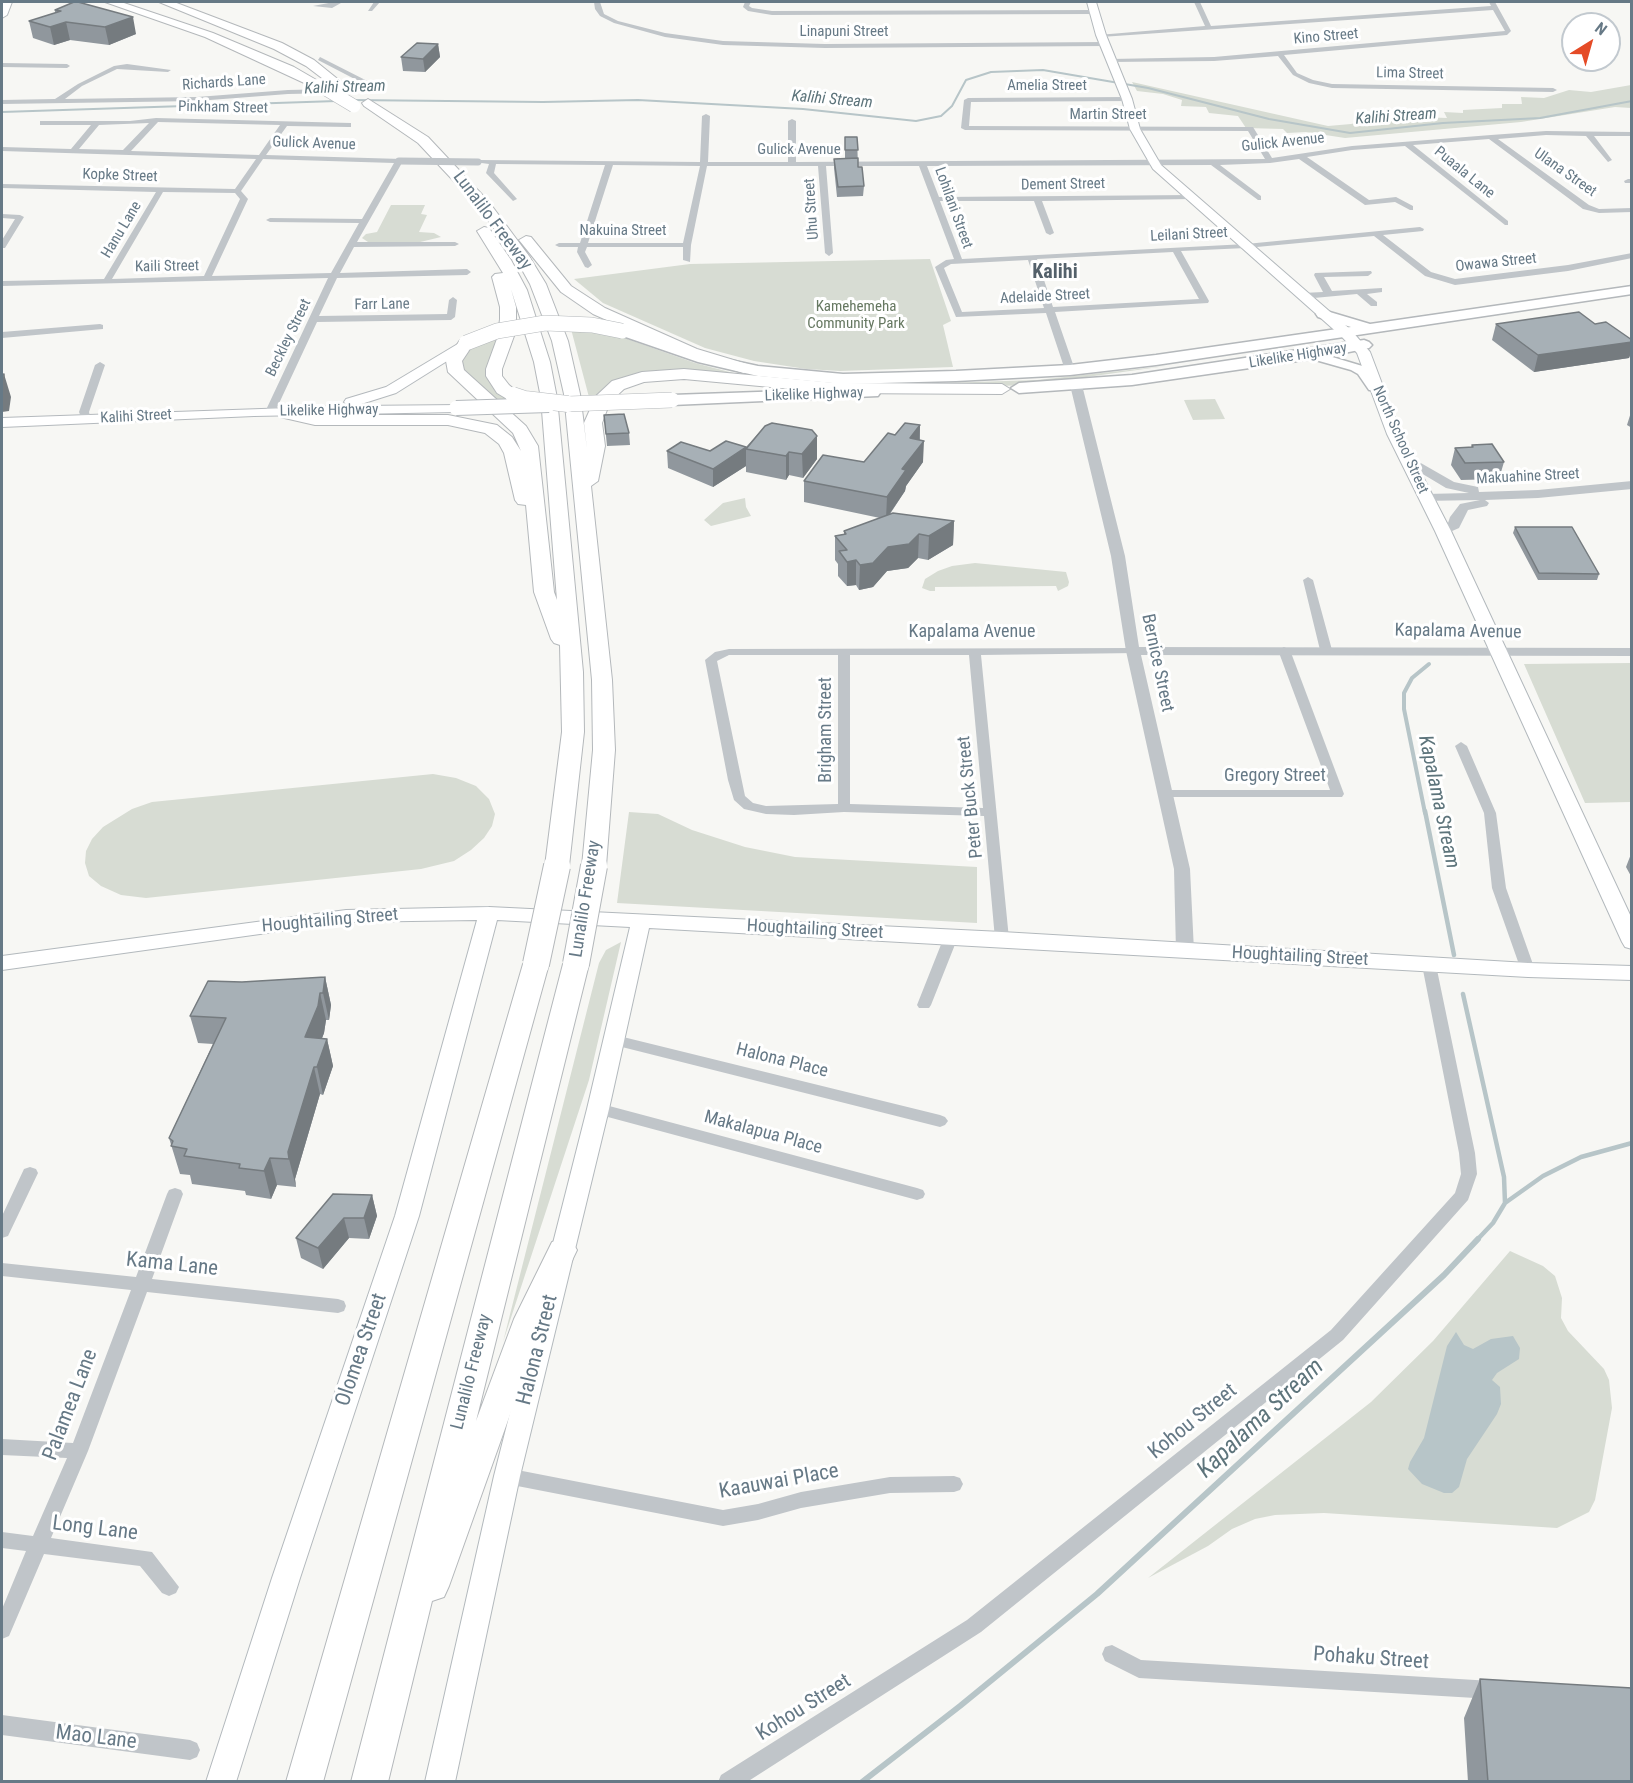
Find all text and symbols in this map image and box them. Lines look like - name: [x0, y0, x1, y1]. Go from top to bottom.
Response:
- north arrow: [1561, 12, 1621, 72]
- text: N: [1591, 18, 1611, 39]
- street label: Linapuni Street: [800, 23, 888, 41]
- street label: Kino Street: [1293, 25, 1359, 49]
- street label: Lima Street: [1376, 64, 1444, 84]
- street label: Richards Lane: [182, 71, 266, 95]
- water label: Kalihi Stream: [304, 77, 386, 99]
- street label: Amelia Street: [1007, 77, 1087, 95]
- water label: Kalihi Stream: [791, 87, 873, 113]
- street label: Pinkham Street: [178, 98, 268, 118]
- water label: Kalihi Stream: [1355, 105, 1437, 129]
- street label: Martin Street: [1069, 106, 1147, 124]
- street label: Gulick Avenue: [1241, 130, 1325, 156]
- street label: Gulick Avenue: [272, 134, 356, 154]
- street label: Gulick Avenue: [757, 141, 841, 159]
- street label: Puaala Lane: [1430, 143, 1498, 203]
- street label: Ulana Street: [1530, 145, 1600, 201]
- street label: Lohilani Street: [930, 165, 976, 251]
- street label: Kopke Street: [82, 166, 158, 186]
- street label: Lunalilo Freeway: [448, 167, 536, 275]
- street label: Dement Street: [1021, 175, 1105, 195]
- street label: Uhu Street: [801, 178, 823, 240]
- street label: Hanu Lane: [98, 198, 146, 262]
- street label: Nakuina Street: [580, 222, 666, 240]
- street label: Leilani Street: [1150, 224, 1228, 246]
- street label: Owawa Street: [1455, 250, 1537, 276]
- street label: Kaili Street: [135, 257, 199, 277]
- district label: Kalihi: [1032, 261, 1078, 285]
- street label: Adelaide Street: [999, 286, 1091, 308]
- street label: Beckley Street: [262, 296, 316, 380]
- street label: Farr Lane: [354, 296, 410, 314]
- park label: Kamehemeha Community Park: [807, 298, 905, 333]
- street label: Likelike Highway: [1248, 339, 1348, 373]
- street label: North School Street: [1368, 383, 1432, 497]
- street label: Likelike Highway: [764, 384, 864, 406]
- street label: Likelike Highway: [280, 401, 378, 421]
- street label: Kalihi Street: [100, 406, 172, 428]
- street label: Makuahine Street: [1476, 465, 1580, 489]
- street label: Bernice Street: [1136, 612, 1178, 714]
- street label: Kapalama Avenue: [1394, 620, 1522, 644]
- street label: Kapalama Avenue: [909, 621, 1035, 643]
- street label: Brigham Street: [815, 677, 837, 783]
- water label: Kapalama Stream: [1412, 733, 1464, 871]
- street label: Peter Buck Street: [954, 735, 988, 859]
- street label: Gregory Street: [1224, 765, 1326, 787]
- street label: Lunalilo Freeway: [566, 839, 606, 959]
- street label: Houghtailing Street: [261, 904, 399, 938]
- street label: Houghtailing Street: [746, 916, 884, 944]
- street label: Houghtailing Street: [1231, 943, 1369, 971]
- street label: Halona Place: [734, 1039, 830, 1083]
- street label: Makalapua Place: [702, 1107, 824, 1159]
- street label: Kama Lane: [125, 1248, 219, 1282]
- street label: Olomea Street: [331, 1290, 393, 1410]
- street label: Halona Street: [512, 1292, 564, 1408]
- street label: Lunalilo Freeway: [447, 1312, 497, 1432]
- street label: Palamea Lane: [38, 1346, 104, 1464]
- water label: Kapalama Stream: [1192, 1353, 1330, 1485]
- street label: Kohou Street: [1144, 1379, 1242, 1465]
- street label: Kaauwai Place: [717, 1459, 841, 1505]
- street label: Long Lane: [51, 1511, 139, 1547]
- street label: Pohaku Street: [1312, 1642, 1430, 1676]
- street label: Kohou Street: [752, 1669, 856, 1747]
- street label: Mao Lane: [54, 1721, 138, 1755]

